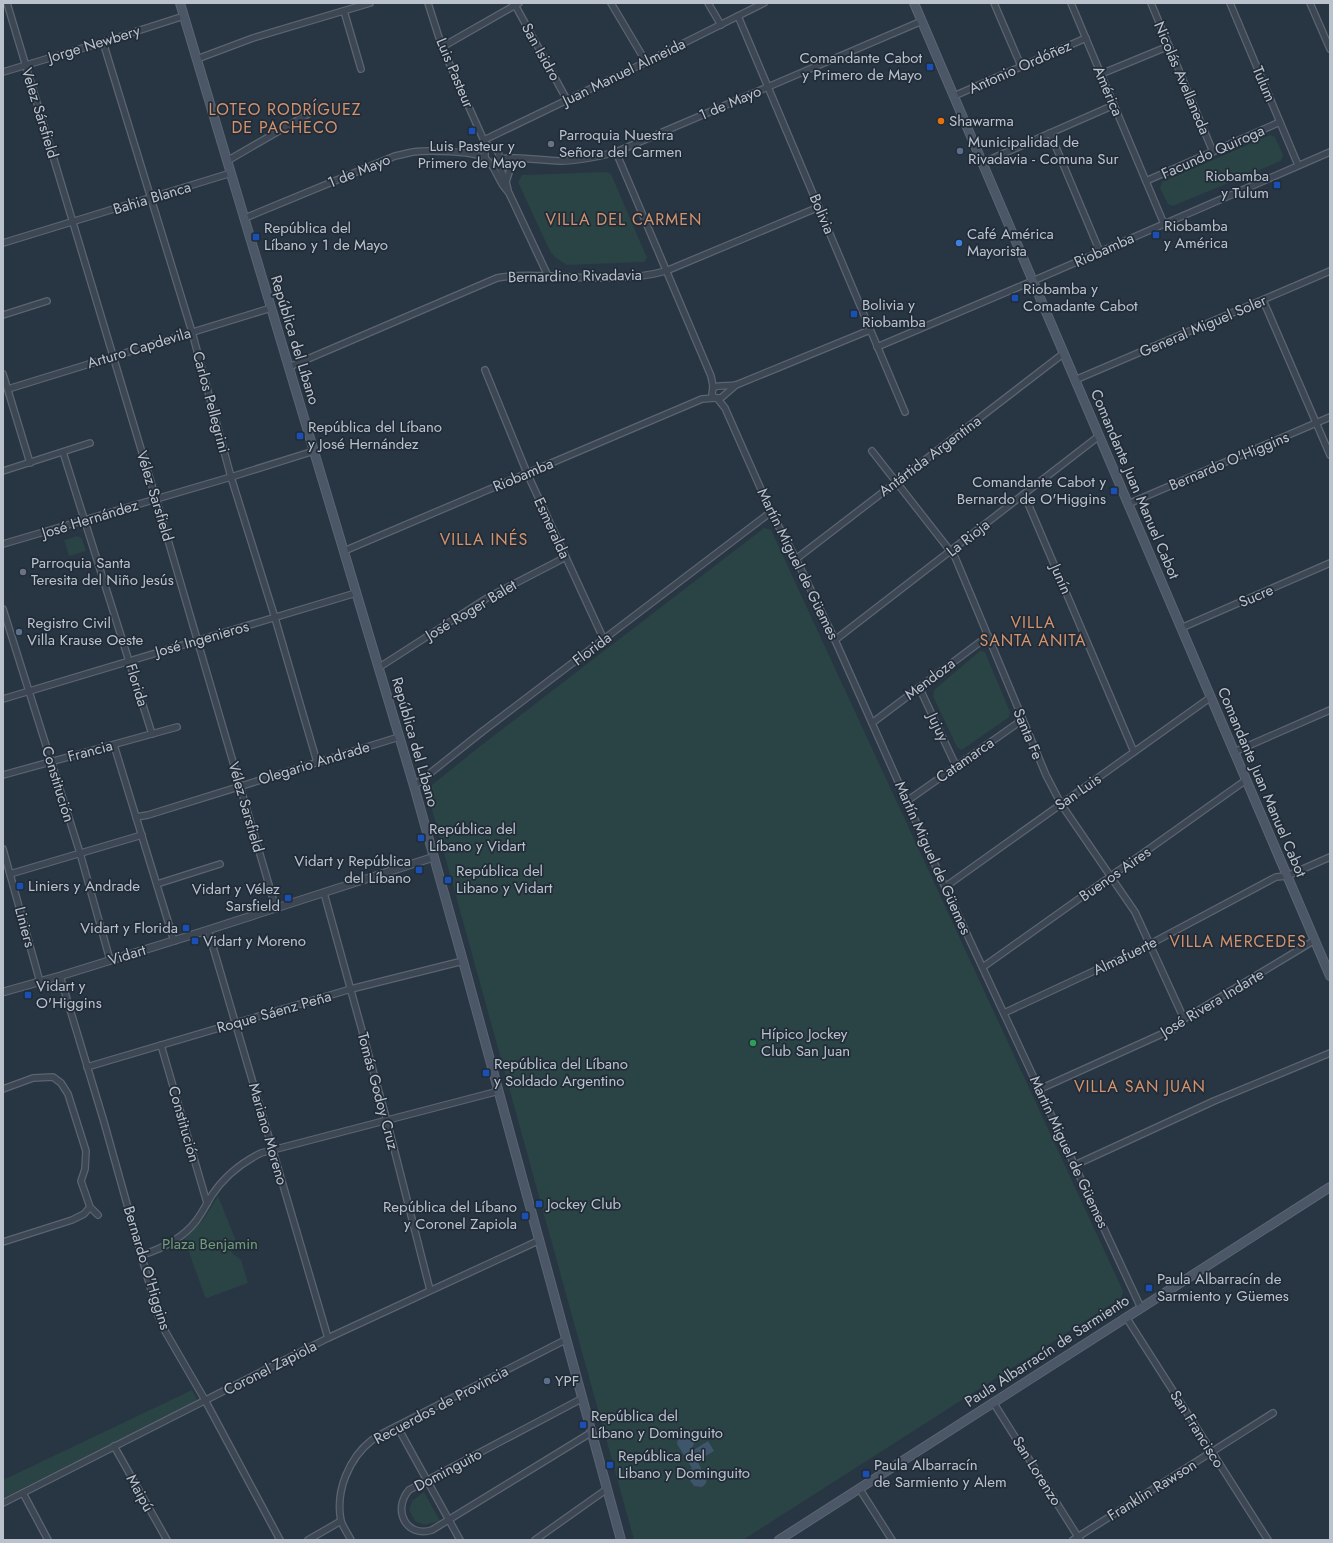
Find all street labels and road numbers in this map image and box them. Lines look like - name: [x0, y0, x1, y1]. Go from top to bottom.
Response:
- street label: Nicolás Avellaneda: [1148, 18, 1216, 138]
- street label: Jorge Newbery: [43, 19, 143, 69]
- street label: San Isidro: [516, 19, 566, 85]
- street label: Juan Manuel Almeida: [557, 33, 689, 112]
- street label: Luis Pasteur: [430, 35, 480, 112]
- street label: Antonio Ordóñez: [965, 35, 1075, 99]
- street label: América: [1088, 62, 1128, 120]
- street label: Tulum: [1247, 63, 1281, 105]
- street label: Velez Sársfield: [16, 65, 64, 161]
- street label: 1 de Mayo: [695, 80, 765, 126]
- street label: Facundo Quiroga: [1158, 119, 1268, 185]
- street label: 1 de Mayo: [324, 148, 394, 194]
- street label: Bahia Blanca: [110, 176, 194, 220]
- street label: Bolivia: [804, 191, 840, 237]
- street label: Riobamba: [1070, 227, 1138, 273]
- street label: Bernardino Rivadavia: [508, 264, 642, 288]
- street label: República del Líbano: [265, 273, 325, 407]
- street label: General Miguel Soler: [1136, 289, 1271, 363]
- street label: Arturo Capdevila: [84, 322, 194, 374]
- street label: Carlos Pellegrini: [187, 349, 235, 455]
- street label: Comandante Juan Manuel Cabot: [1085, 386, 1185, 583]
- street label: Antártida Argentina: [874, 410, 986, 502]
- street label: Bernardo O'Higgins: [1166, 426, 1292, 496]
- street label: Vélez Sarsfield: [131, 448, 179, 544]
- street label: Riobamba: [489, 452, 557, 498]
- street label: Martín Miguel de Güemes: [752, 485, 844, 643]
- street label: José Hernández: [37, 494, 141, 545]
- street label: Esmeralda: [528, 494, 576, 562]
- street label: La Rioja: [942, 514, 994, 562]
- street label: Junín: [1044, 559, 1077, 598]
- street label: José Roger Balet: [420, 574, 521, 647]
- street label: Sucre: [1235, 579, 1277, 613]
- street label: José Ingenieros: [151, 615, 251, 663]
- street label: Florida: [568, 627, 616, 671]
- street label: Mendoza: [900, 653, 960, 705]
- street label: Florida: [120, 661, 154, 709]
- street label: República del Líbano: [386, 675, 444, 809]
- street label: Comandante Juan Manuel Cabot: [1212, 684, 1312, 881]
- street label: Santa Fe: [1007, 705, 1049, 763]
- street label: Jujuy: [921, 707, 954, 745]
- street label: Catamarca: [931, 732, 999, 788]
- street label: Francia: [65, 734, 115, 768]
- street label: Olegario Andrade: [256, 736, 373, 790]
- street label: Constitución: [36, 743, 80, 825]
- street label: Vélez Sarsfield: [223, 759, 269, 855]
- street label: San Luis: [1050, 768, 1106, 816]
- street label: Martín Miguel de Güemes: [889, 778, 977, 938]
- street label: Buenos Aires: [1075, 841, 1155, 907]
- street label: Liniers: [9, 904, 41, 950]
- street label: Almafuerte: [1089, 931, 1161, 981]
- street label: Vidart: [105, 939, 149, 971]
- street label: José Rivera Indarte: [1154, 963, 1268, 1044]
- street label: Roque Sáenz Peña: [214, 985, 334, 1039]
- street label: Tomás Godoy Cruz: [352, 1030, 404, 1152]
- street label: Martín Miguel de Güemes: [1024, 1072, 1114, 1232]
- street label: Mariano Moreno: [243, 1080, 293, 1188]
- street label: Constitución: [163, 1083, 205, 1165]
- street label: Bernardo O'Higgins: [118, 1203, 176, 1333]
- street label: Paula Albarracín de Sarmiento: [960, 1289, 1134, 1413]
- street label: Coronel Zapiola: [220, 1335, 320, 1401]
- street label: Recuerdos de Provincia: [370, 1360, 512, 1450]
- street label: San Francisco: [1164, 1386, 1230, 1472]
- street label: San Lorenzo: [1007, 1432, 1067, 1510]
- street label: Dominguito: [410, 1443, 486, 1497]
- street label: Franklin Rawson: [1103, 1454, 1201, 1526]
- street label: Maipú: [121, 1470, 159, 1516]

